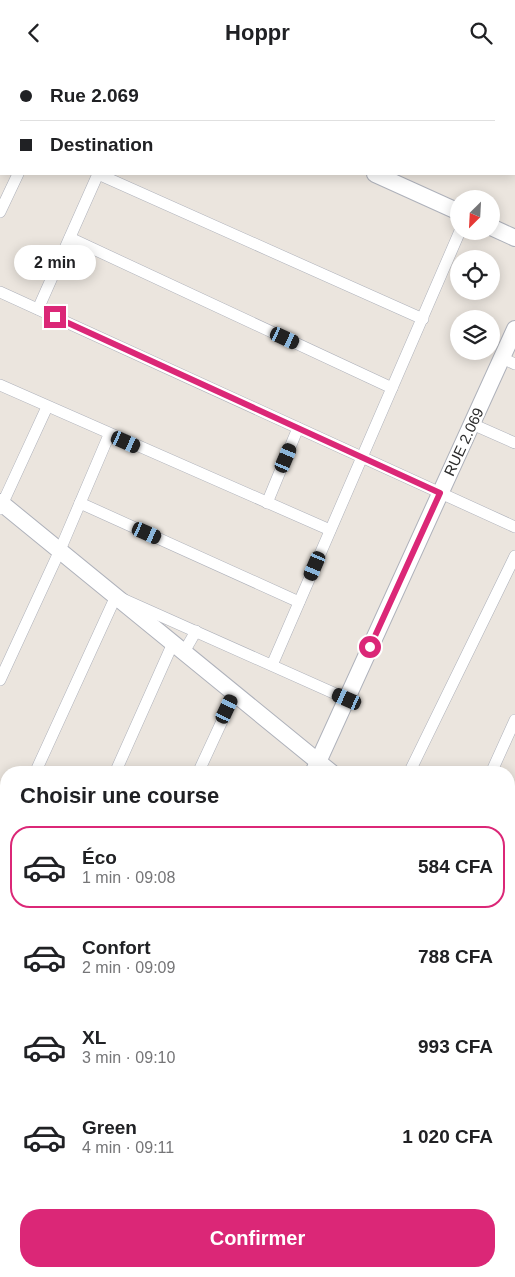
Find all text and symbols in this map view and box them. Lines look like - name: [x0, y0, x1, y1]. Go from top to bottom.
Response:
- icon: back: [20, 19, 48, 47]
- icon: search: [467, 19, 495, 47]
- text: Hoppr: [225, 20, 290, 45]
- text: Rue 2.069: [50, 85, 139, 106]
- text: Destination: [50, 134, 153, 155]
- north arrow: [450, 190, 500, 240]
- map controls: [450, 190, 500, 360]
- callout: 2 min: [14, 245, 96, 279]
- button: locate: [450, 250, 500, 300]
- text: 2 min: [34, 254, 76, 271]
- route end: [44, 306, 66, 328]
- button: layers: [450, 310, 500, 360]
- car: [268, 325, 301, 351]
- street label: RUE 2.069: [440, 405, 487, 479]
- car: [109, 429, 142, 455]
- car: [273, 441, 298, 475]
- car: [130, 520, 163, 546]
- car: [302, 549, 327, 583]
- route start: [359, 636, 381, 658]
- car: [330, 686, 363, 712]
- car: [213, 692, 240, 726]
- text: Choisir une course: [20, 783, 219, 808]
- icon: car: [22, 845, 67, 890]
- text: Éco: [82, 847, 117, 868]
- text: 584 CFA: [418, 856, 493, 877]
- text: 1 min · 09:08: [82, 869, 175, 886]
- icon: car: [22, 935, 67, 980]
- text: Confort: [82, 937, 151, 958]
- text: 788 CFA: [418, 946, 493, 967]
- text: 2 min · 09:09: [82, 959, 175, 976]
- icon: car: [22, 1025, 67, 1070]
- text: XL: [82, 1027, 106, 1048]
- text: 993 CFA: [418, 1036, 493, 1057]
- text: 3 min · 09:10: [82, 1049, 175, 1066]
- icon: car: [22, 1115, 67, 1160]
- text: Green: [82, 1117, 137, 1138]
- text: 1 020 CFA: [402, 1126, 493, 1147]
- text: 4 min · 09:11: [82, 1139, 174, 1156]
- button: Confirmer: [20, 1209, 495, 1267]

